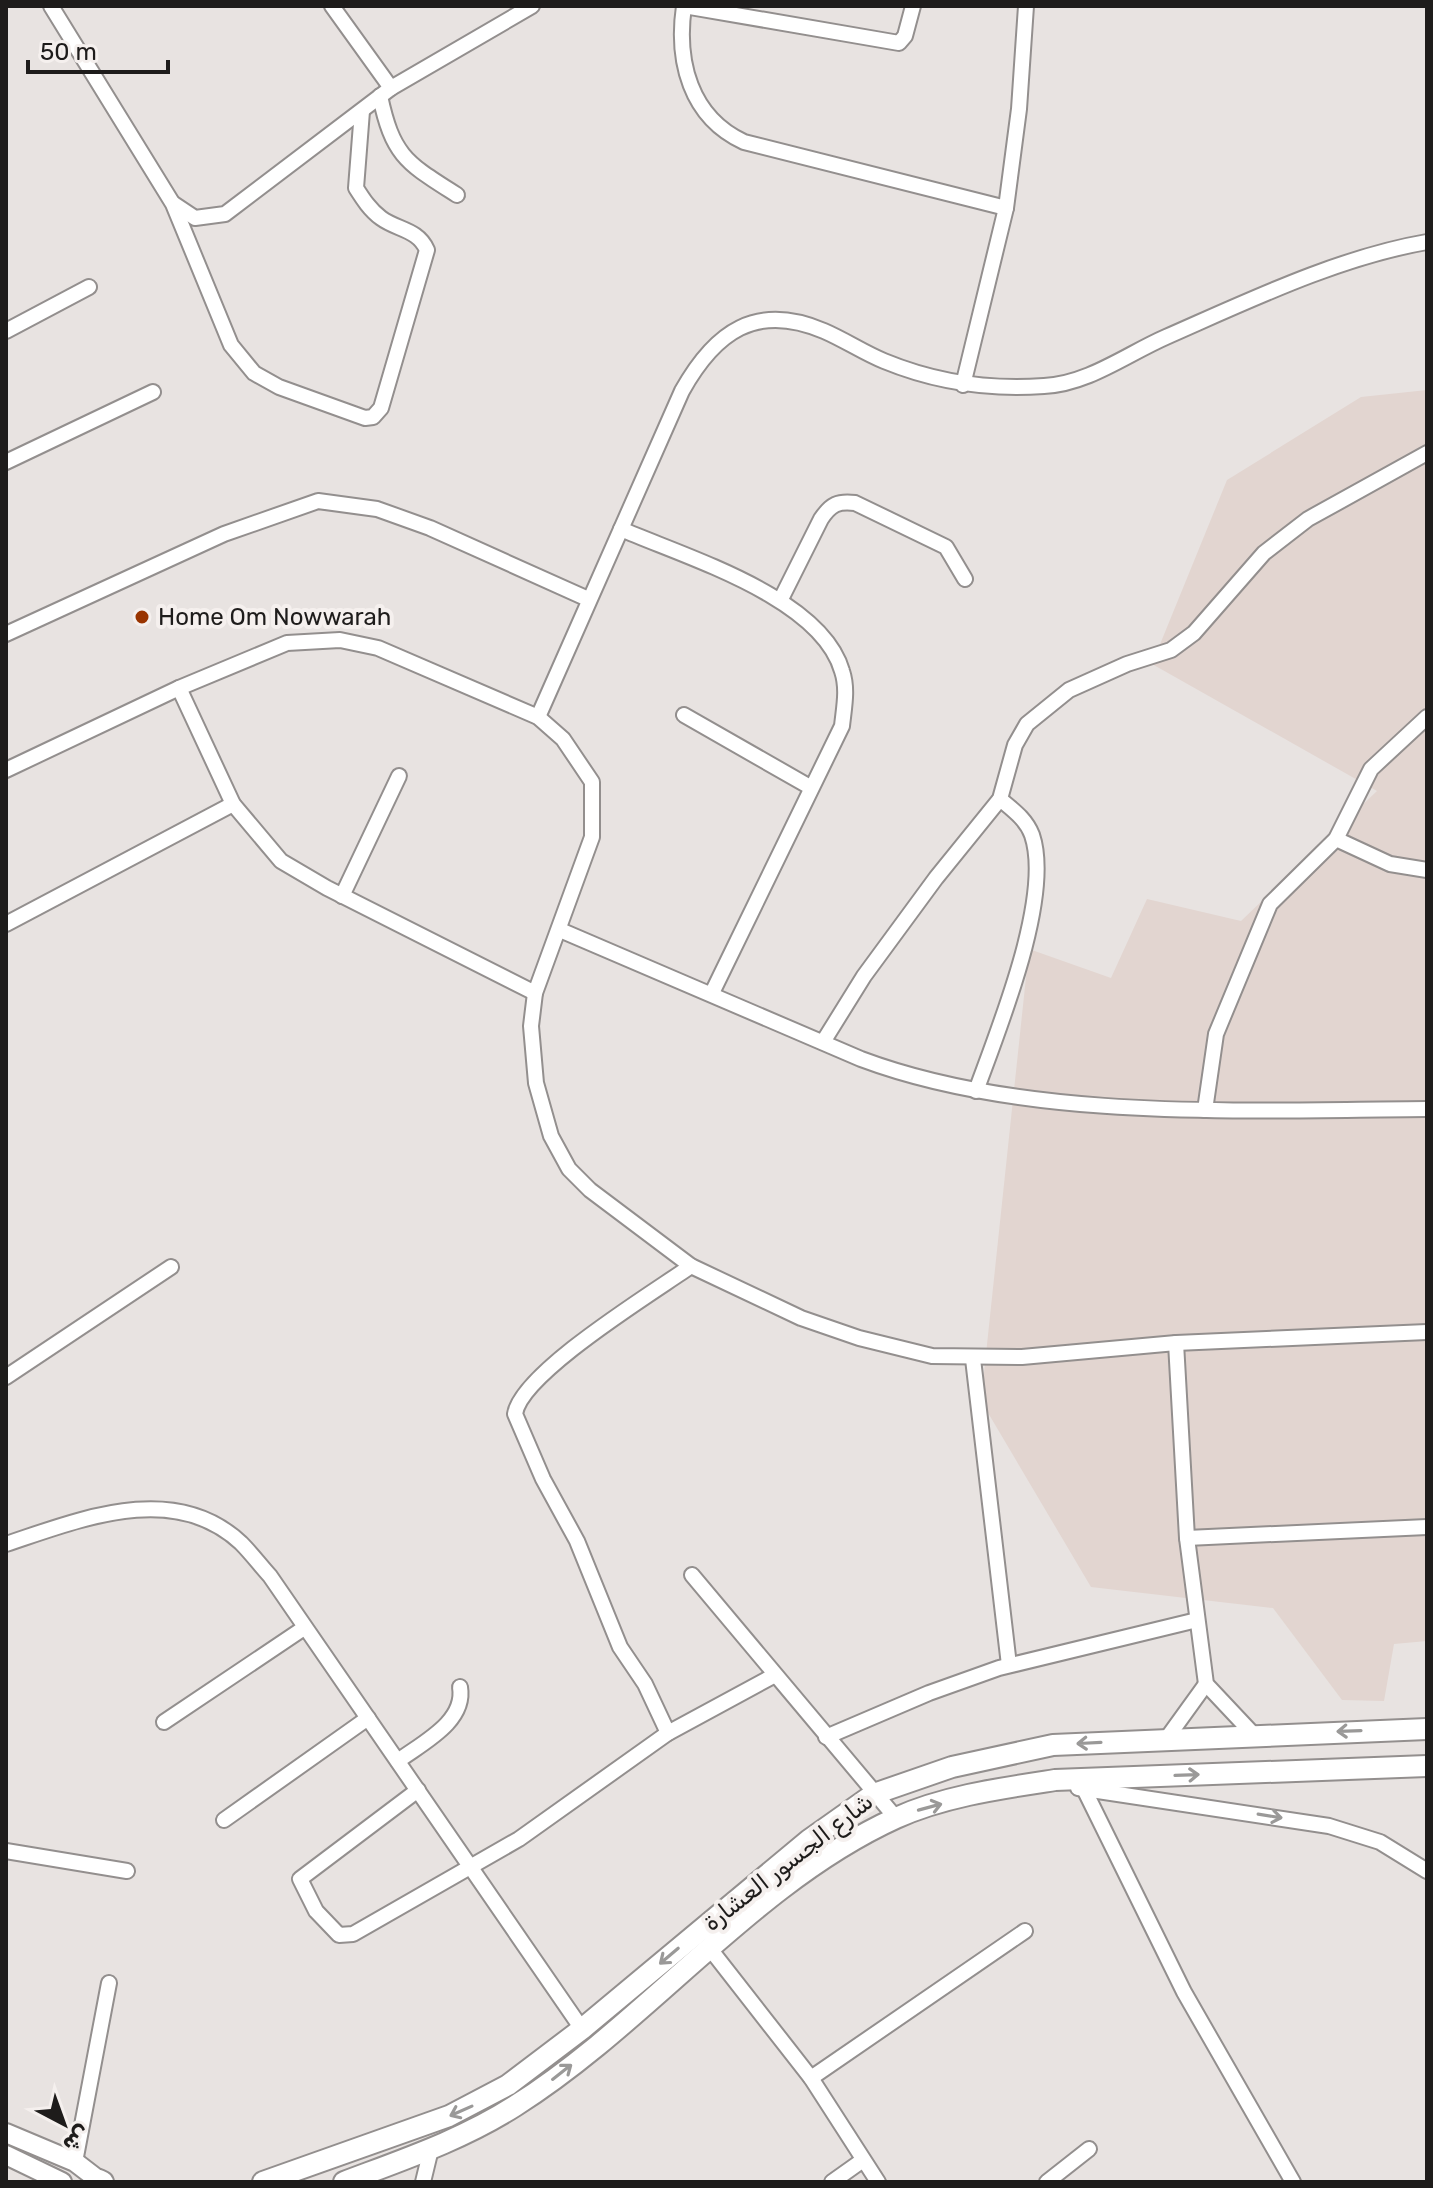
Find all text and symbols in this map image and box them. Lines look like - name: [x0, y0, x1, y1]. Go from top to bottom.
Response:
- scale bar: [28, 24, 168, 74]
- text: 50 m: [40, 38, 97, 66]
- place label: Home Om Nowwarah: [158, 603, 391, 631]
- marker: Home Om Nowwarah: [133, 608, 151, 626]
- one-way arrow: [1336, 1724, 1363, 1739]
- one-way arrow: [1076, 1736, 1103, 1751]
- one-way arrow: [1173, 1768, 1200, 1783]
- street label: شارع الجسور العشارة: [698, 1787, 880, 1938]
- one-way arrow: [916, 1798, 942, 1813]
- one-way arrow: [1257, 1809, 1282, 1824]
- one-way arrow: [659, 1947, 679, 1965]
- one-way arrow: [551, 2064, 572, 2081]
- north arrow: [24, 2084, 104, 2164]
- one-way arrow: [449, 2104, 473, 2119]
- text: ش: [57, 2119, 96, 2158]

